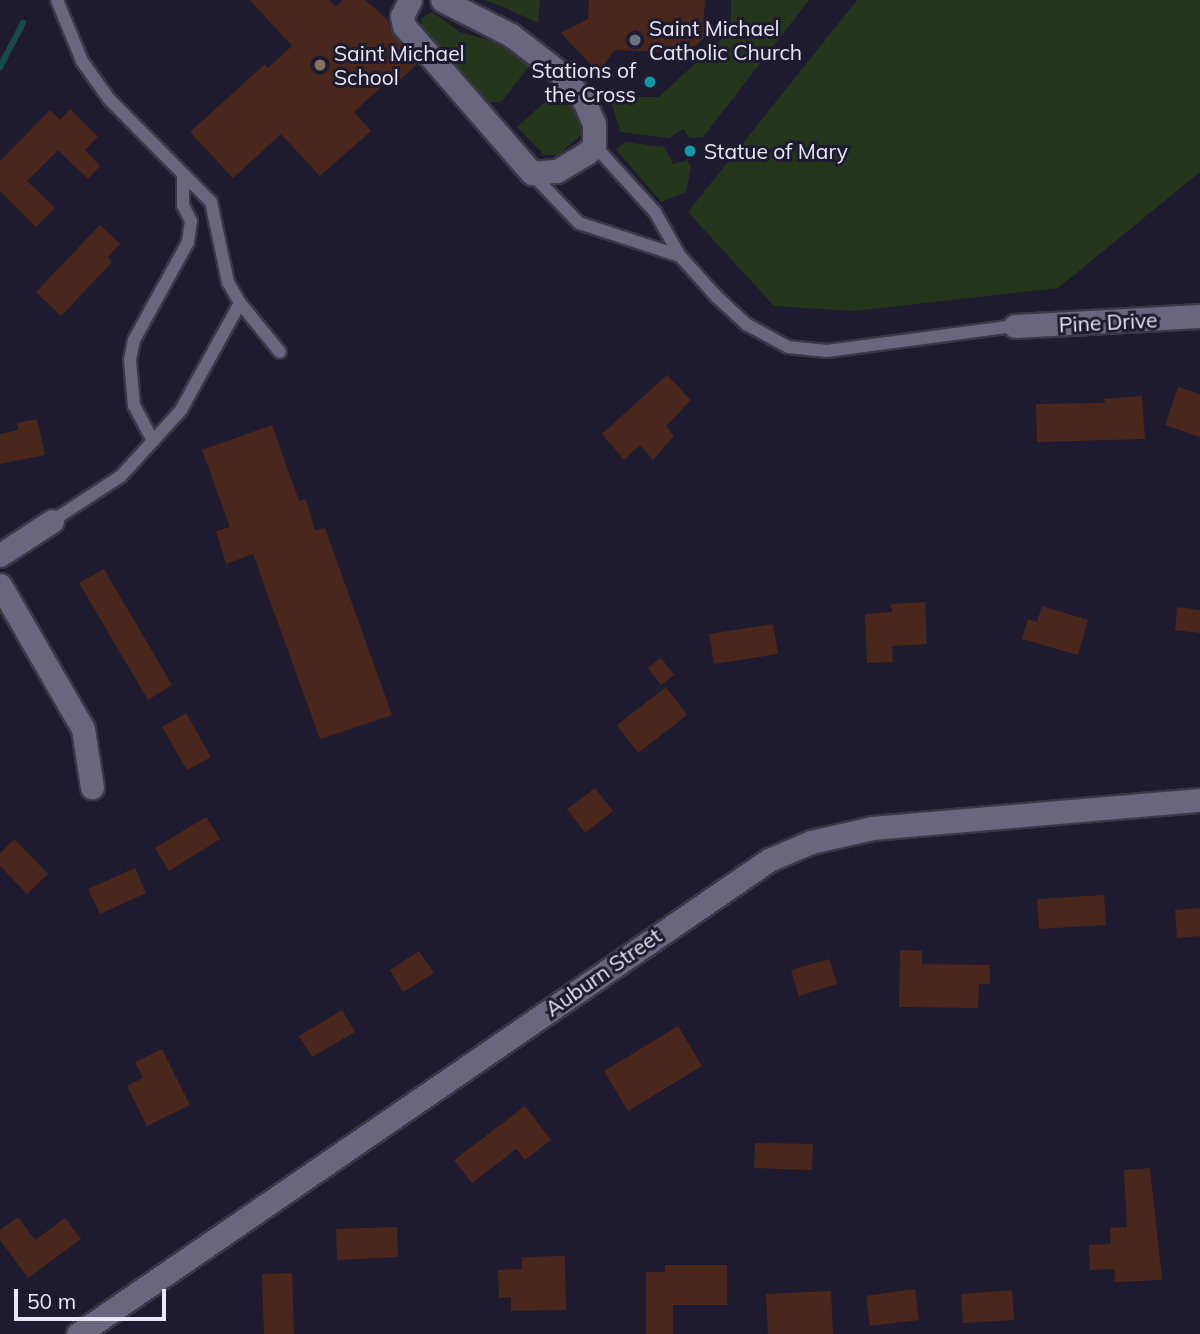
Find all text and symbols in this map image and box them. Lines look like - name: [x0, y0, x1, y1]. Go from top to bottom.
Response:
- place label: Saint Michael Catholic Church: [649, 15, 802, 65]
- marker: Saint Michael Catholic Church: [627, 32, 643, 48]
- place label: Saint Michael School: [334, 40, 465, 90]
- marker: Saint Michael School: [312, 57, 328, 73]
- place label: Stations of the Cross: [531, 57, 636, 107]
- marker: Stations of the Cross: [642, 74, 658, 90]
- place label: Statue of Mary: [704, 138, 848, 164]
- marker: Statue of Mary: [682, 143, 698, 159]
- street label: Pine Drive: [1058, 307, 1158, 337]
- street label: Auburn Street: [540, 923, 666, 1021]
- scale bar: [18, 1274, 170, 1318]
- text: 50 m: [27, 1288, 76, 1314]

